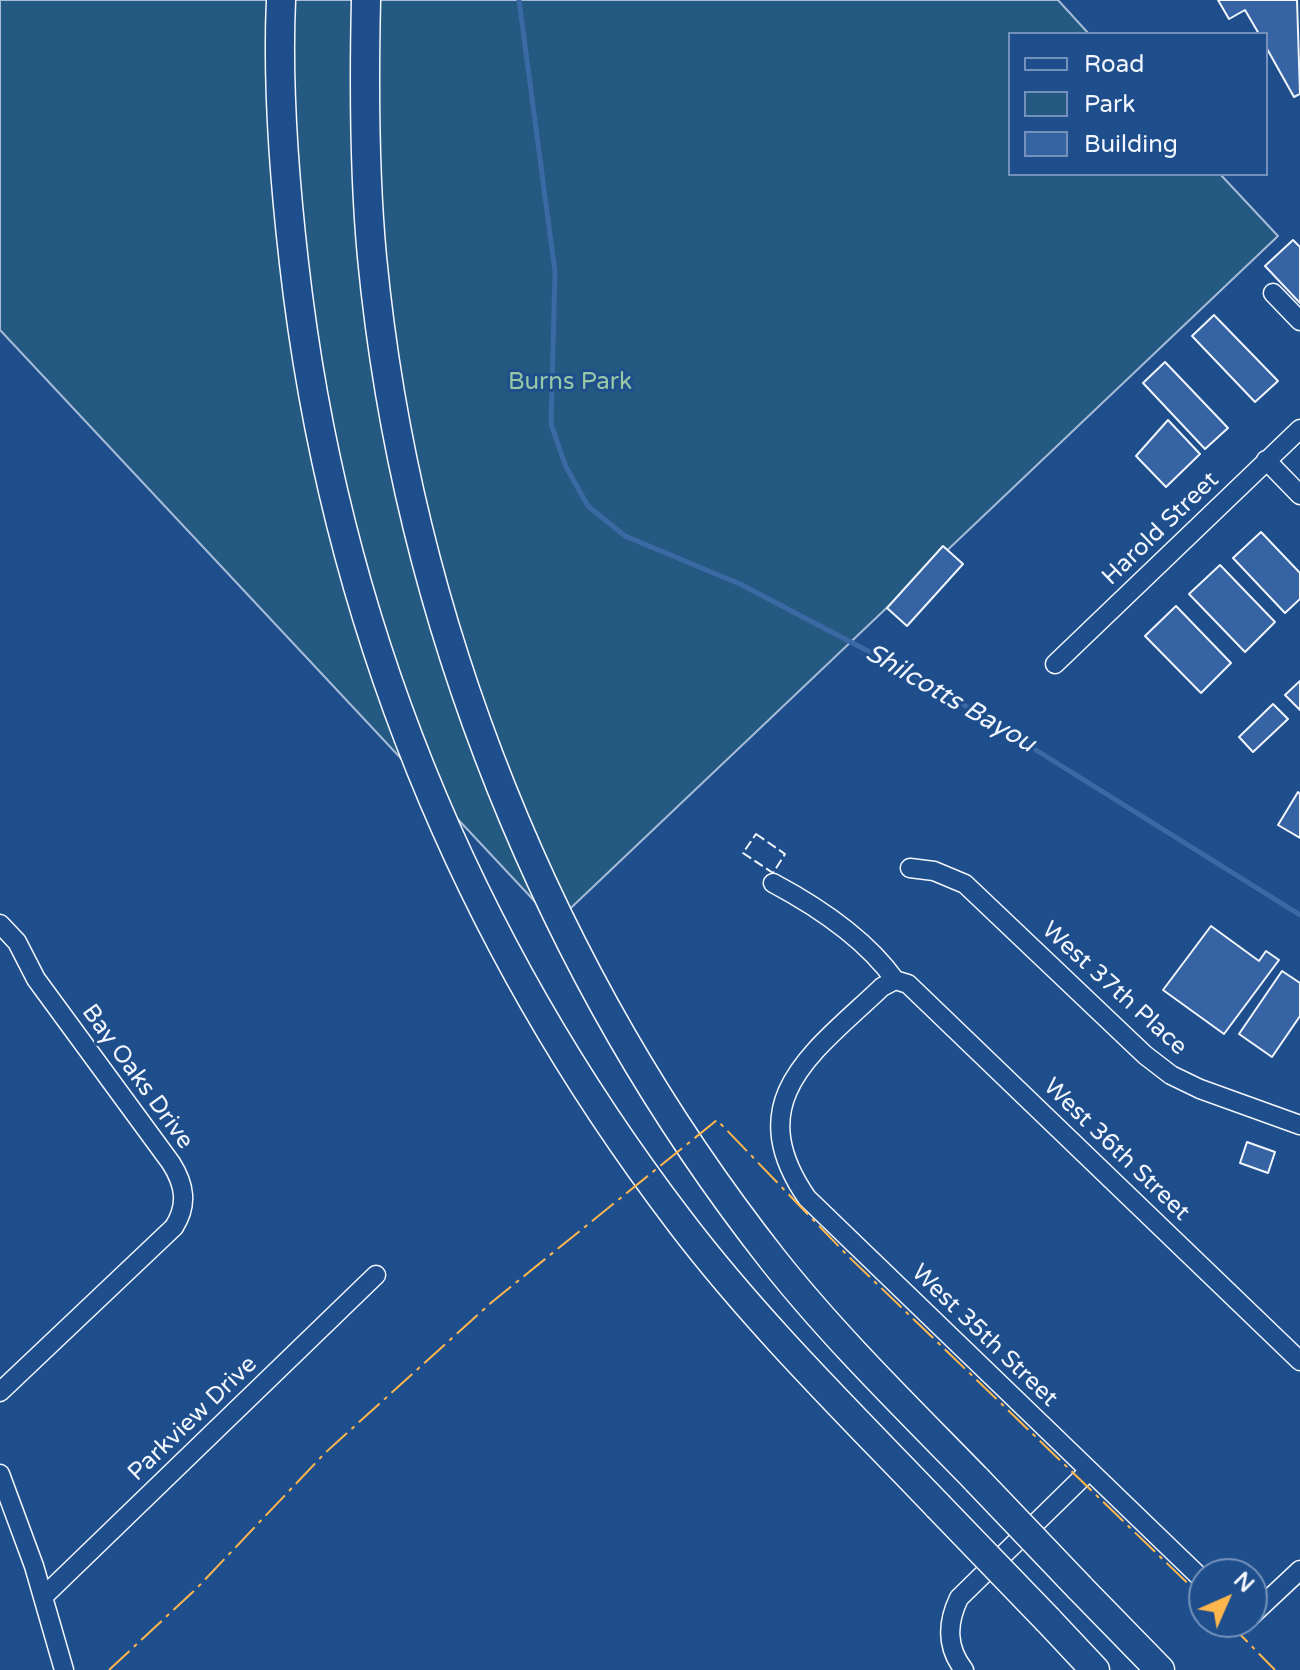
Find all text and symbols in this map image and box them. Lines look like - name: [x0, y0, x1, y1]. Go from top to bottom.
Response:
- legend: [1008, 32, 1268, 176]
- text: Road: [1084, 50, 1144, 79]
- text: Park: [1084, 90, 1135, 119]
- text: Building: [1084, 130, 1178, 159]
- park label: Burns Park: [508, 369, 632, 397]
- street label: Harold Street: [1097, 466, 1225, 592]
- water label: Shilcotts Bayou: [860, 638, 1040, 760]
- street label: West 37th Place: [1035, 916, 1193, 1062]
- street label: Bay Oaks Drive: [75, 999, 199, 1155]
- street label: West 36th Street: [1037, 1073, 1195, 1227]
- street label: West 35th Street: [905, 1259, 1063, 1413]
- street label: Parkview Drive: [123, 1350, 263, 1488]
- north arrow: [1188, 1558, 1268, 1638]
- text: N: [1228, 1567, 1259, 1598]

